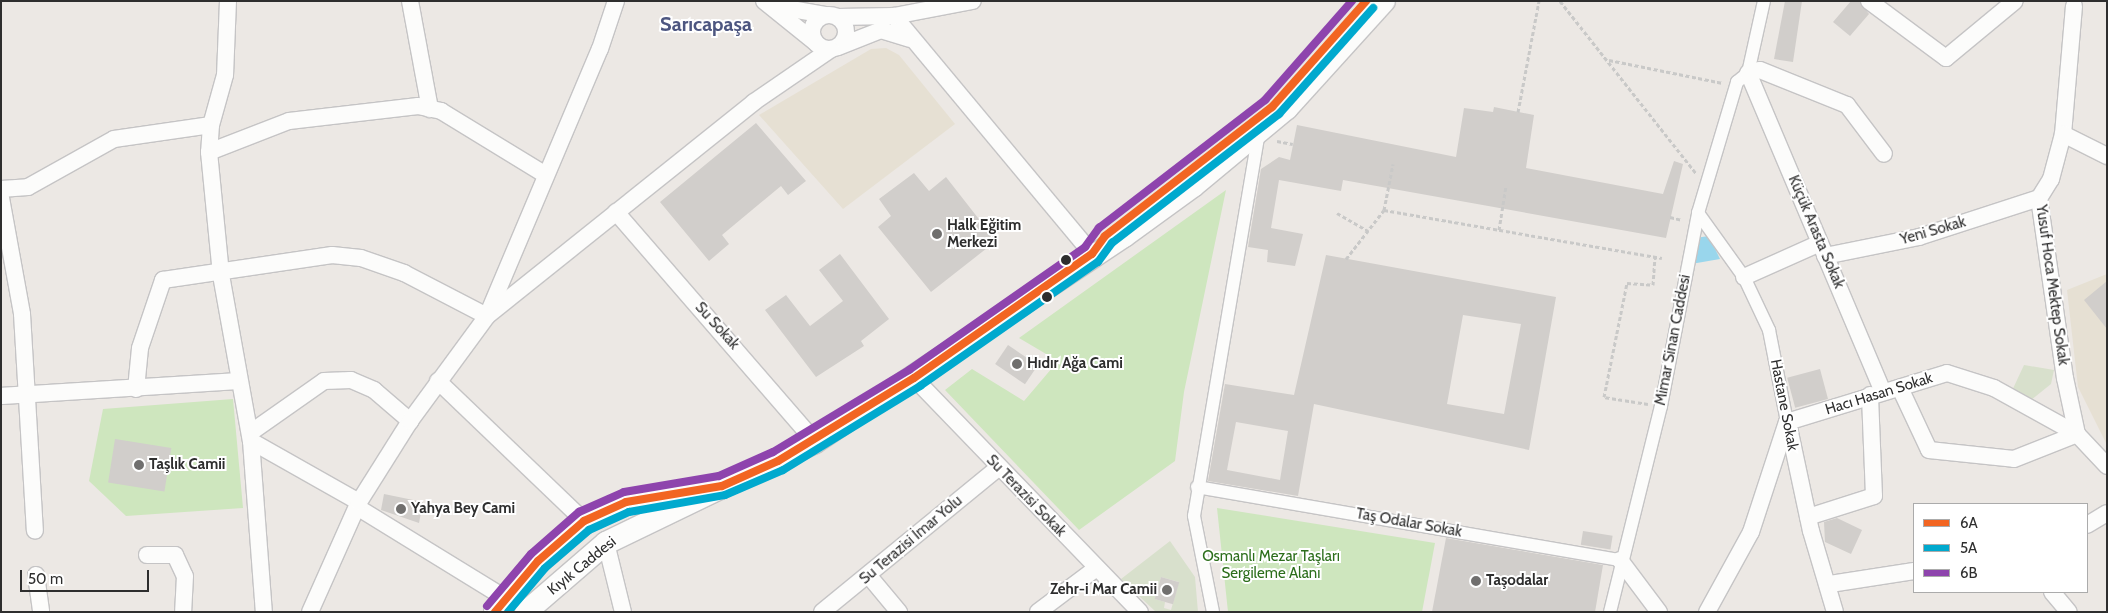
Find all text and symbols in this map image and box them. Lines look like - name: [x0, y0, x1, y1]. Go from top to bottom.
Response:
- district label: Sarıcapaşa: [660, 12, 752, 36]
- street label: Küçük Arasta Sokak: [1784, 173, 1848, 291]
- street label: Yusuf Hoca Mektep Sokak: [2032, 203, 2072, 367]
- street label: Yeni Sokak: [1898, 213, 1968, 249]
- place label: Halk Eğitim Merkezi: [947, 216, 1021, 251]
- marker: Halk Eğitim Merkezi: [931, 228, 943, 240]
- unlabelled marker: [1061, 255, 1071, 265]
- street label: Mimar Sinan Caddesi: [1651, 273, 1695, 407]
- unlabelled marker: [1042, 292, 1052, 302]
- street label: Su Sokak: [691, 299, 743, 353]
- place label: Hıdır Ağa Cami: [1027, 355, 1123, 373]
- marker: Hıdır Ağa Cami: [1011, 358, 1023, 370]
- street label: Hastane Sokak: [1766, 358, 1802, 452]
- street label: Hacı Hasan Sokak: [1823, 369, 1935, 419]
- street label: Su Terazisi Sokak: [982, 451, 1070, 541]
- place label: Taşlık Camii: [149, 456, 225, 474]
- marker: Taşlık Camii: [133, 459, 145, 471]
- street label: Su Terazisi İmar Yolu: [856, 492, 966, 588]
- place label: Yahya Bey Cami: [411, 500, 515, 518]
- marker: Yahya Bey Cami: [395, 503, 407, 515]
- legend: [1913, 503, 2088, 593]
- street label: Taş Odalar Sokak: [1355, 505, 1463, 541]
- text: 6A: [1960, 514, 1978, 532]
- street label: Kıyık Caddesi: [544, 533, 620, 599]
- text: 5A: [1960, 539, 1977, 557]
- park label: Osmanlı Mezar Taşları Sergileme Alanı: [1202, 547, 1340, 582]
- scale bar: [22, 560, 151, 592]
- text: 6B: [1960, 564, 1977, 582]
- text: 50 m: [28, 570, 63, 588]
- place label: Taşodalar: [1486, 572, 1548, 590]
- marker: Taşodalar: [1470, 575, 1482, 587]
- place label: Zehr-i Mar Camii: [1050, 581, 1157, 599]
- marker: Zehr-i Mar Camii: [1161, 584, 1173, 596]

